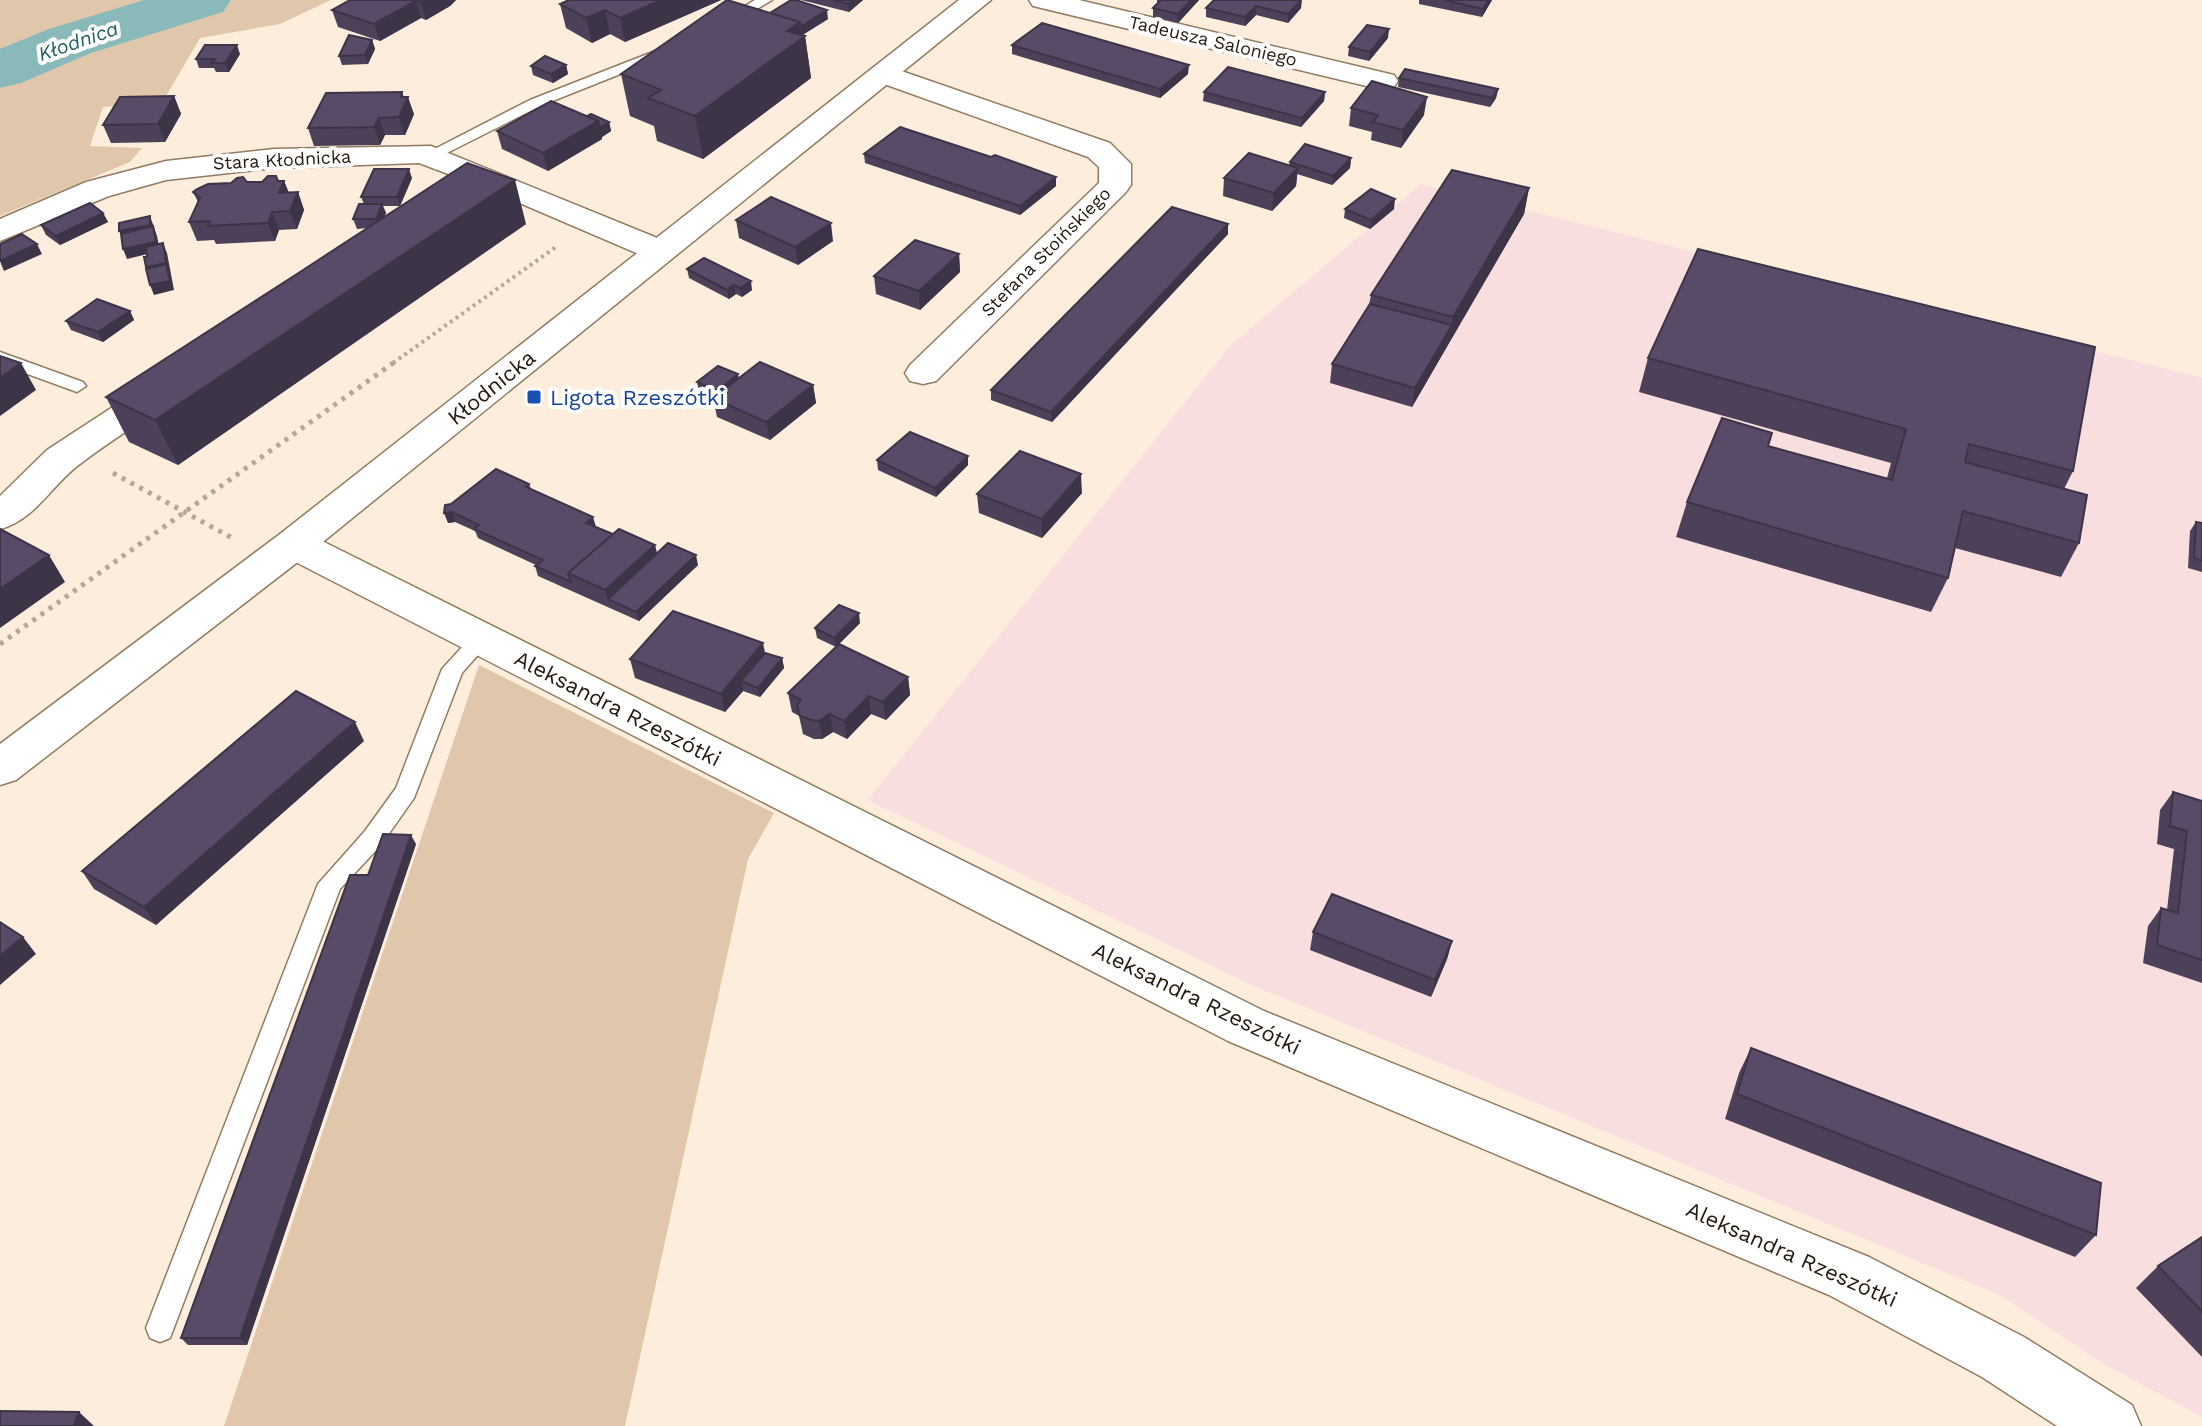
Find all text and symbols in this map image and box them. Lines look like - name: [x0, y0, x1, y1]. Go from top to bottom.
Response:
- street label: Tadeusza Saloniego: [1127, 11, 1299, 70]
- water label: Kłodnica: [35, 16, 121, 66]
- street label: Stara Kłodnicka: [212, 145, 352, 174]
- street label: Stefana Stoińskiego: [977, 183, 1115, 321]
- street label: Kłodnicka: [443, 345, 540, 430]
- place label: Ligota Rzeszótki: [550, 385, 725, 410]
- marker: Ligota Rzeszótki: [525, 388, 543, 406]
- street label: Aleksandra Rzeszótki: [510, 645, 725, 771]
- street label: Aleksandra Rzeszótki: [1089, 937, 1305, 1060]
- street label: Aleksandra Rzeszótki: [1682, 1197, 1901, 1312]

